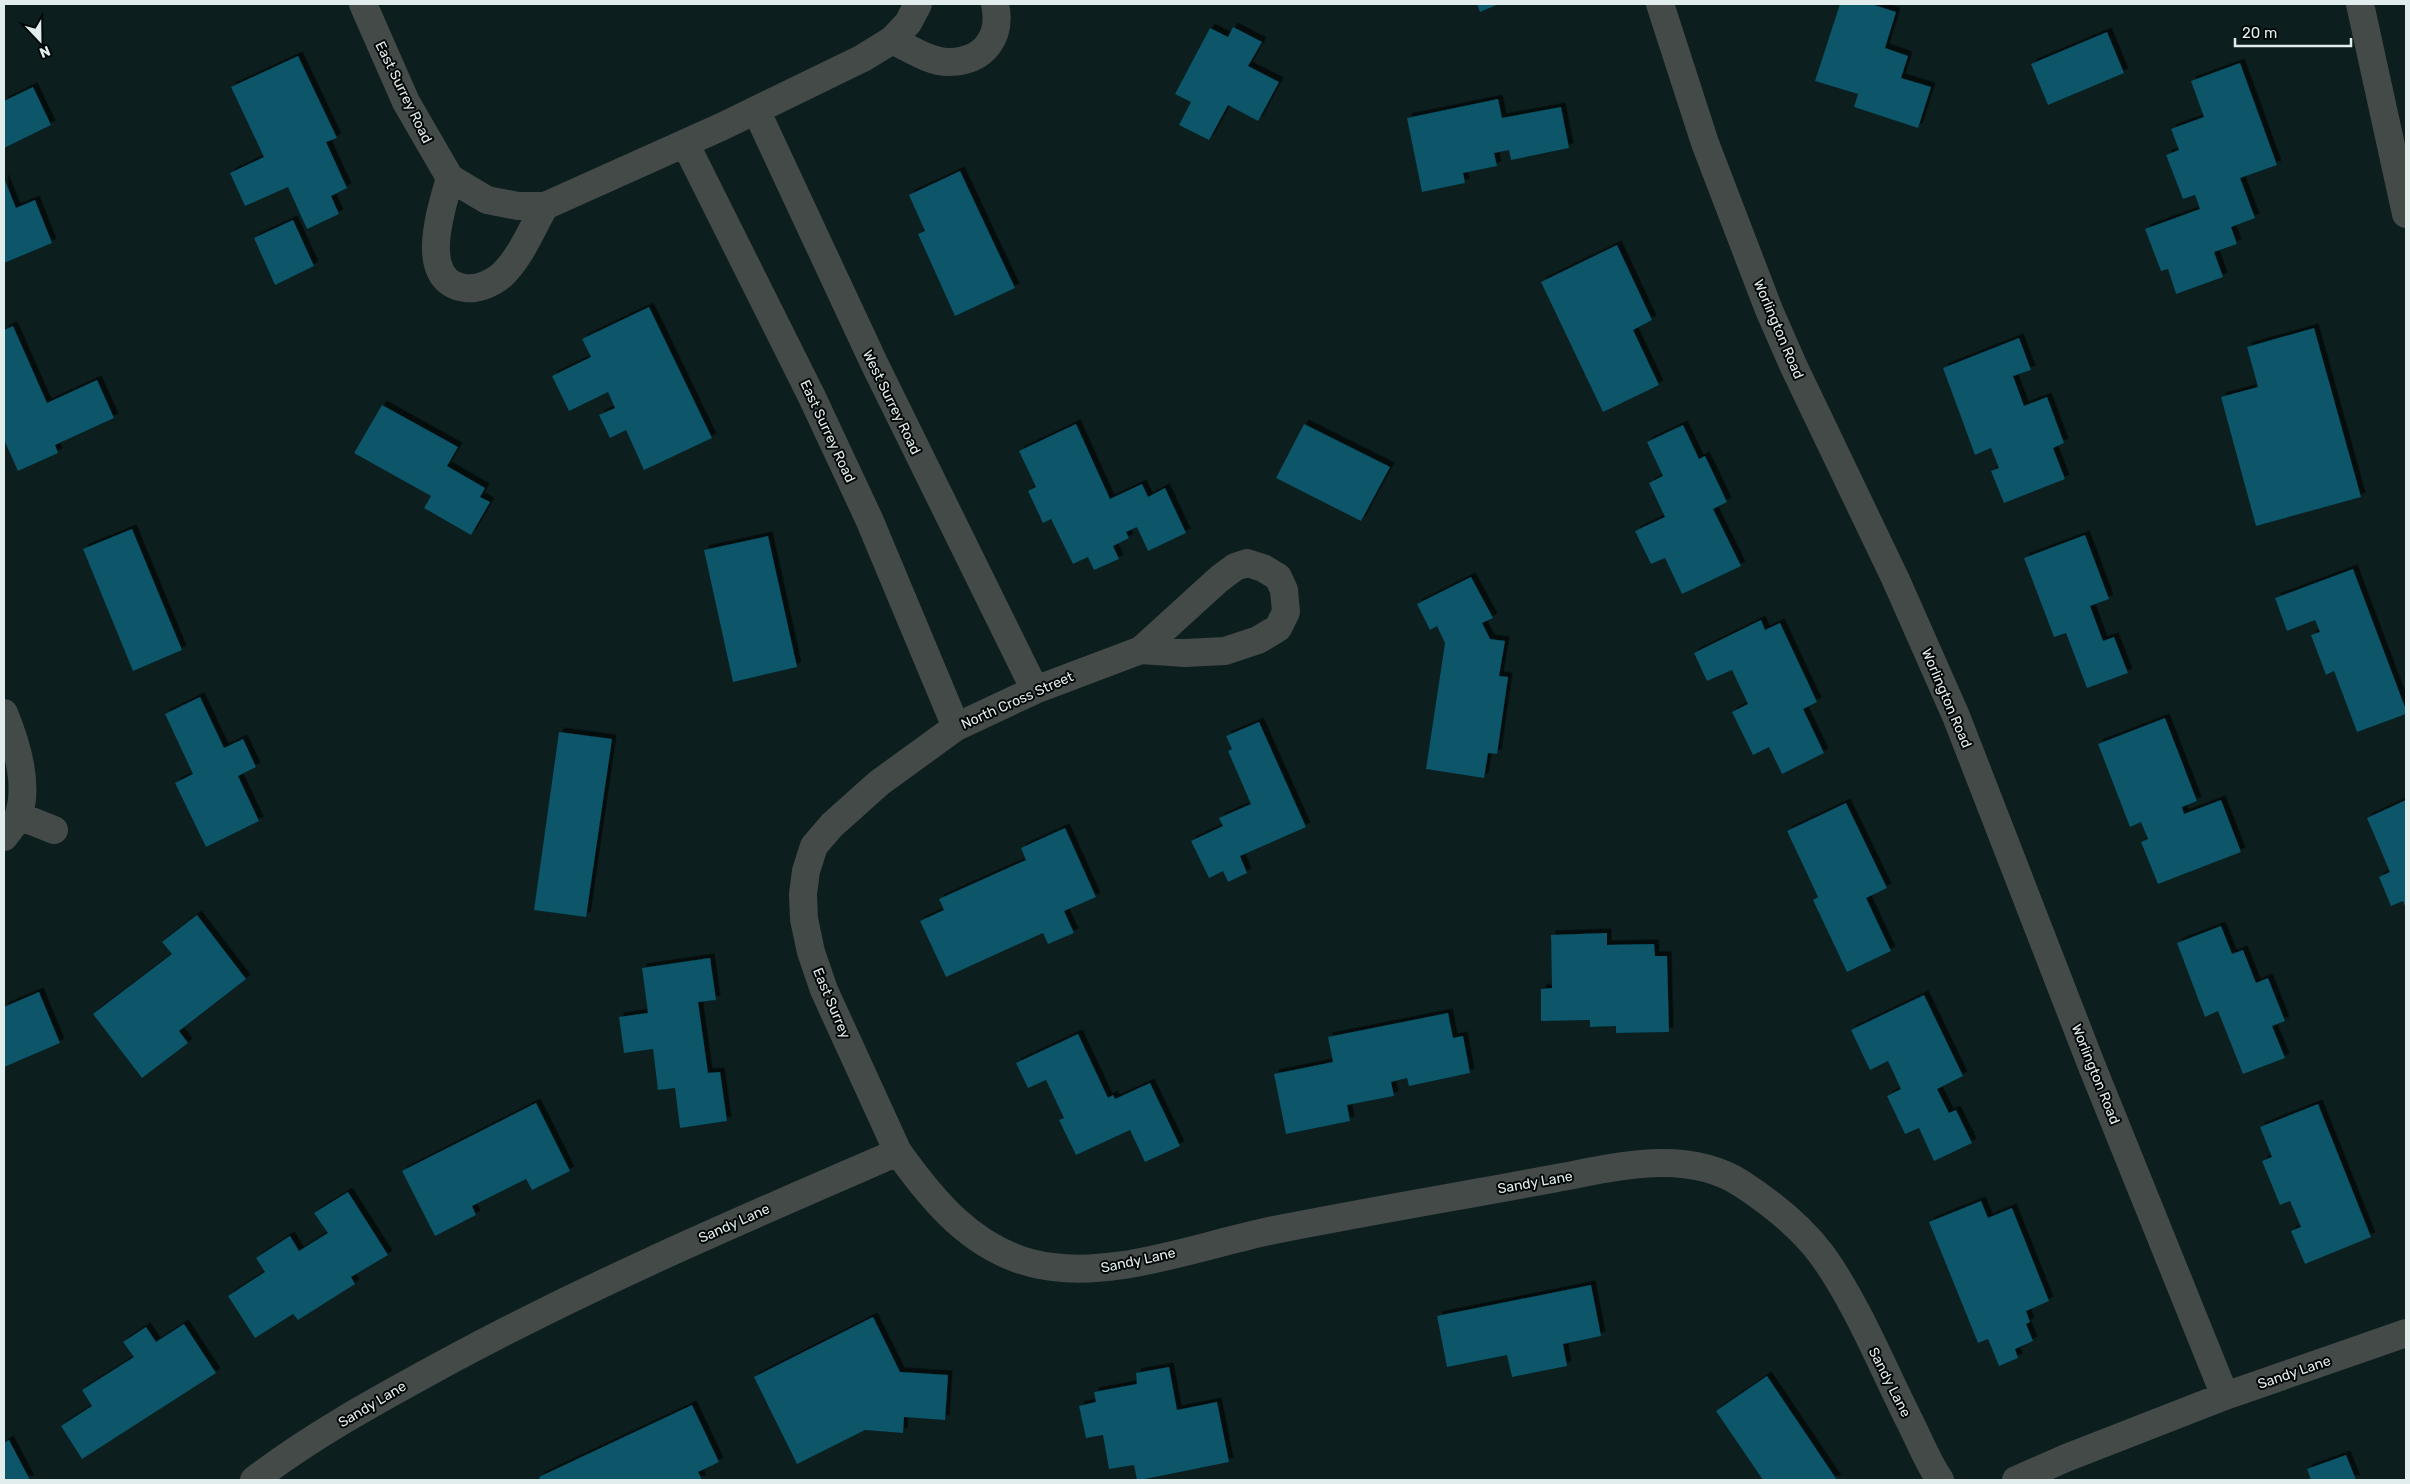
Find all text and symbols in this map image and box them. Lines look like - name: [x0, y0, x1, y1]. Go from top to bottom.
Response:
- north arrow: [15, 15, 65, 65]
- scale bar: [2235, 15, 2351, 47]
- text: 20 m: [2242, 24, 2277, 42]
- street label: East Surrey Road: [371, 38, 436, 146]
- text: N: [37, 42, 53, 61]
- street label: Worlington Road: [1750, 277, 1807, 382]
- street label: West Surrey Road: [859, 347, 924, 457]
- street label: East Surrey Road: [796, 377, 859, 485]
- street label: Worlington Road: [1918, 646, 1975, 751]
- street label: North Cross Street: [958, 668, 1077, 733]
- street label: East Surrey: [809, 965, 854, 1041]
- street label: Worlington Road: [2068, 1022, 2123, 1127]
- street label: Sandy Lane: [1496, 1167, 1574, 1197]
- street label: Sandy Lane: [696, 1200, 773, 1247]
- street label: Sandy Lane: [1099, 1244, 1177, 1277]
- street label: Sandy Lane: [1865, 1345, 1914, 1420]
- street label: Sandy Lane: [2255, 1352, 2333, 1393]
- street label: Sandy Lane: [335, 1377, 409, 1431]

